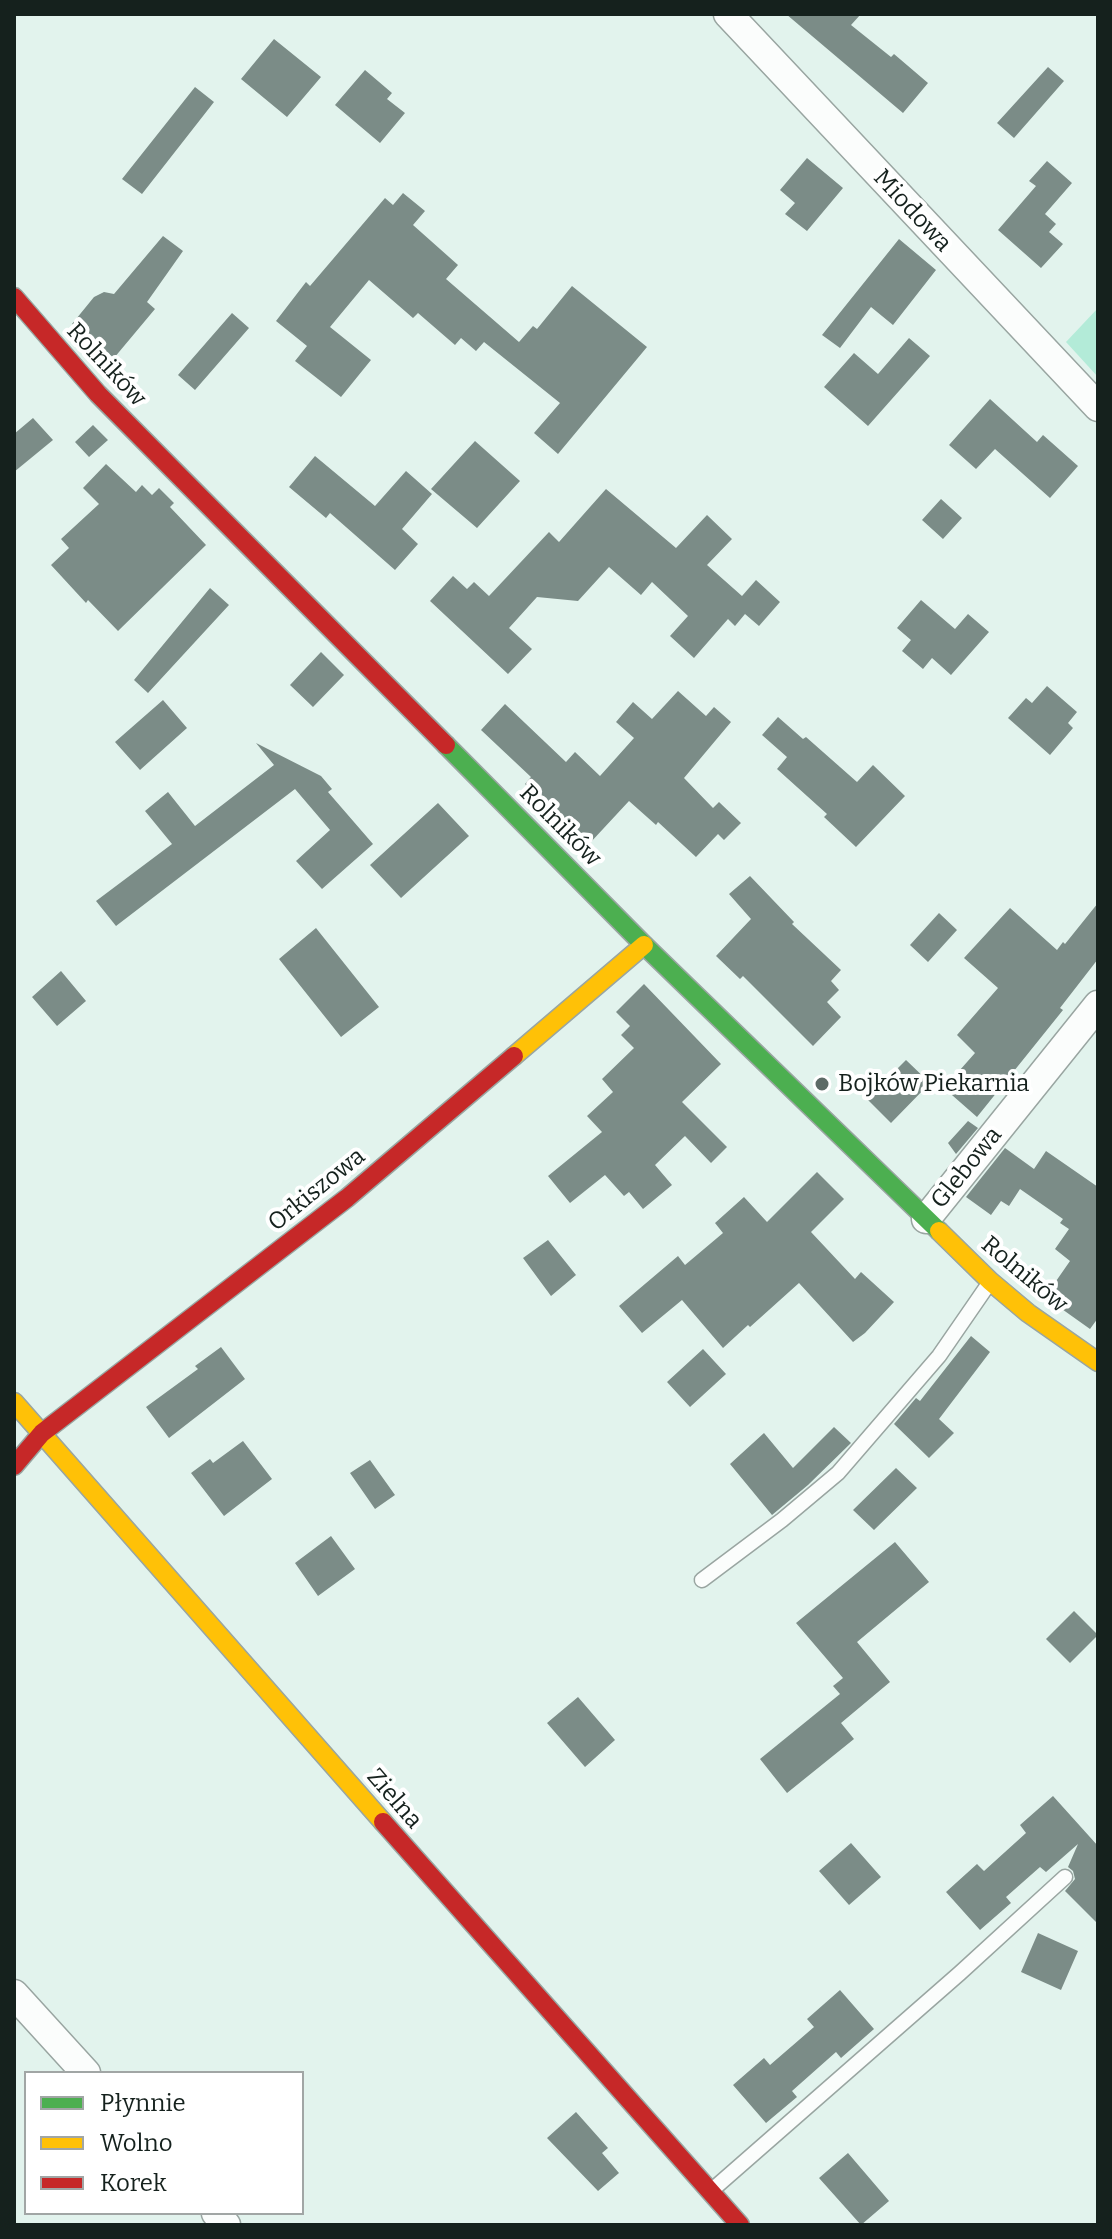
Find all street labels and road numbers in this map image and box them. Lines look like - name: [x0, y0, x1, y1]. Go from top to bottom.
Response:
- street label: Miodowa: [867, 164, 957, 258]
- street label: Rolników: [60, 317, 152, 413]
- street label: Rolników: [513, 779, 607, 873]
- street label: Glebowa: [925, 1121, 1009, 1215]
- street label: Orkiszowa: [263, 1142, 371, 1238]
- street label: Rolników: [975, 1231, 1073, 1319]
- street label: Zielna: [360, 1763, 428, 1835]

